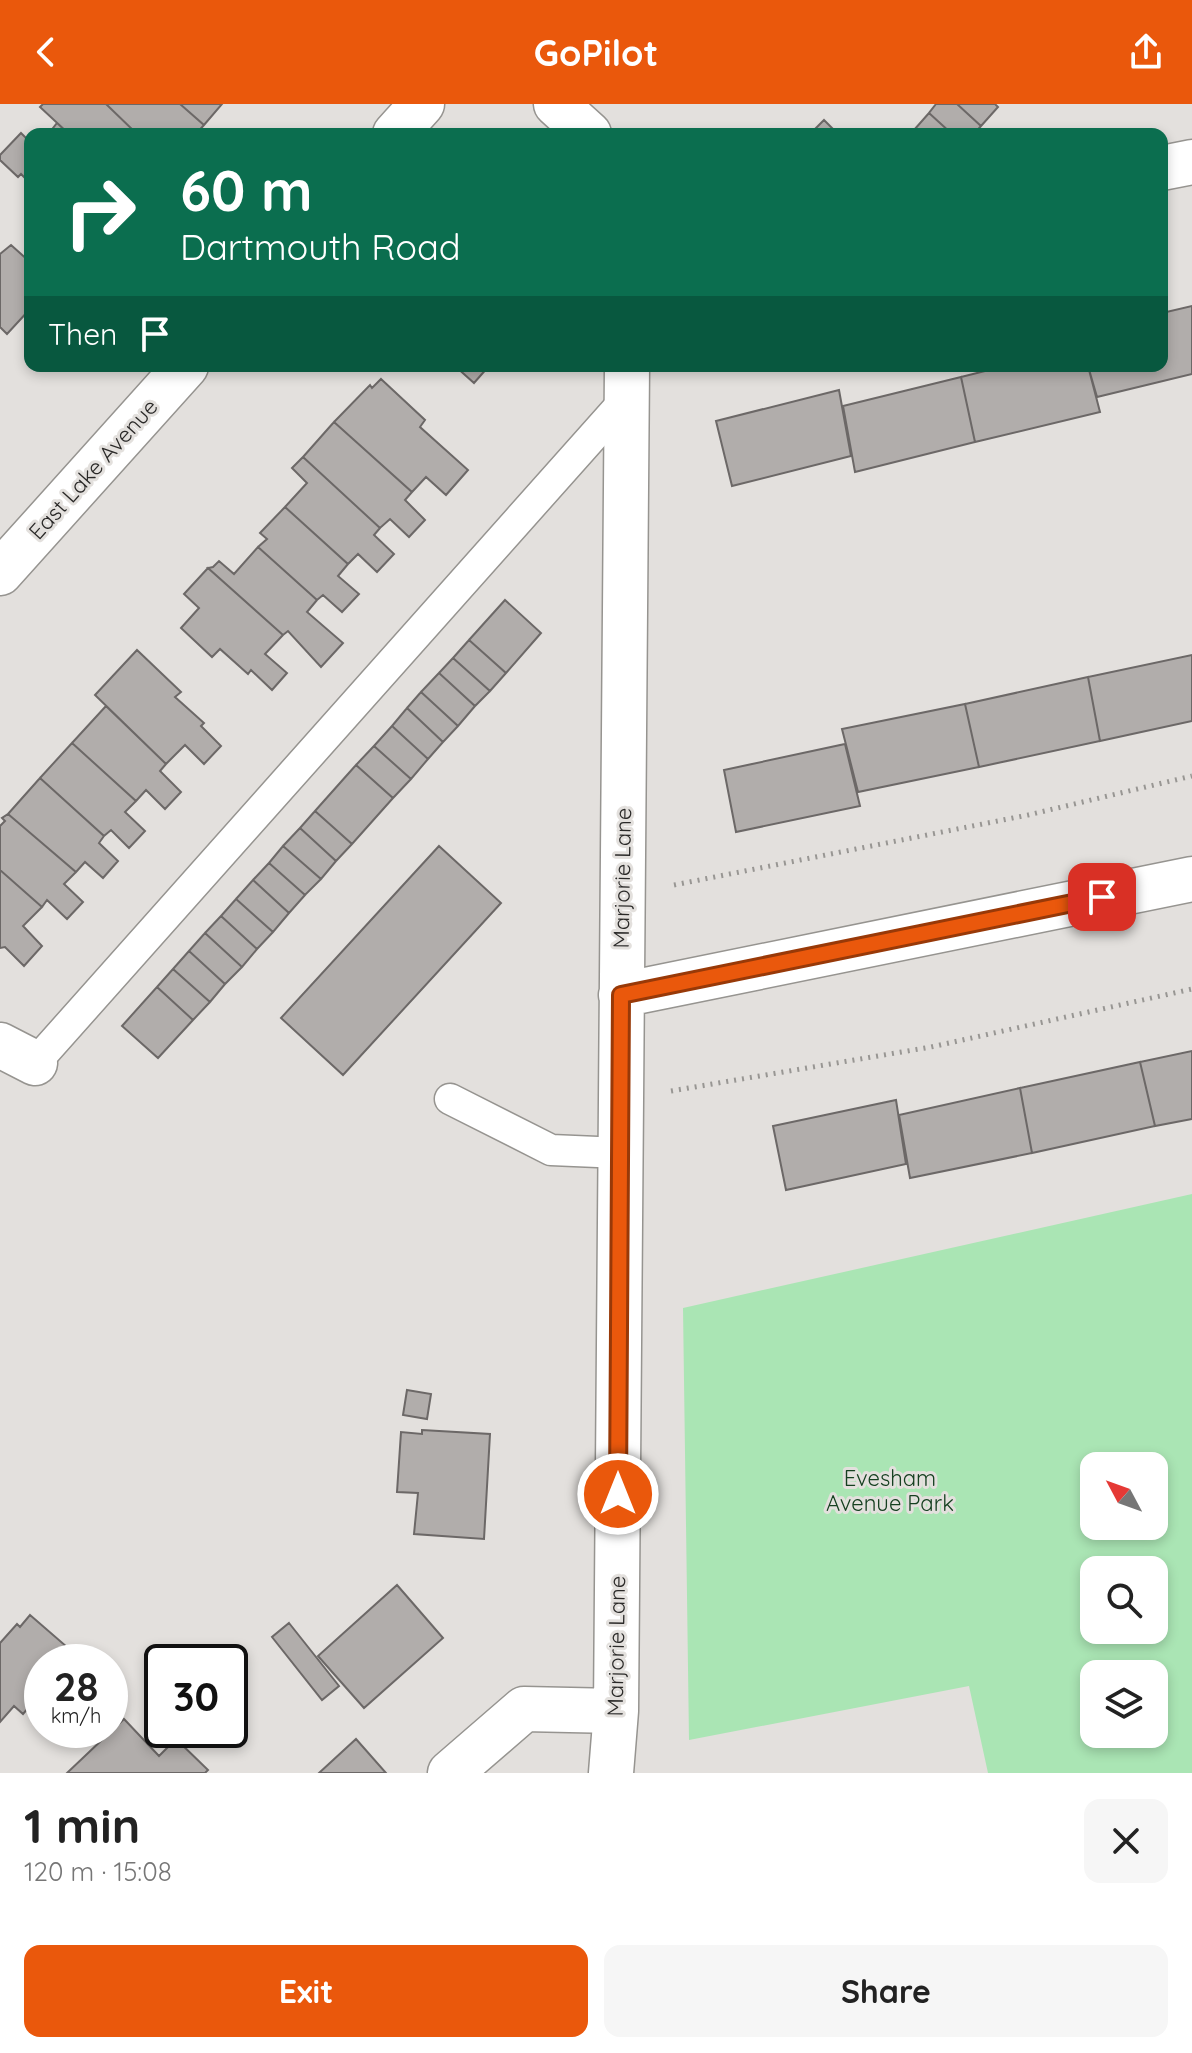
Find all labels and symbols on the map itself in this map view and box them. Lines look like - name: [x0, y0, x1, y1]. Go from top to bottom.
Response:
- street label: East Lake Avenue: [23, 393, 163, 545]
- street label: Marjorie Lane: [607, 807, 637, 949]
- pin: [1068, 863, 1136, 931]
- position arrow: [576, 1452, 660, 1536]
- north arrow: [1080, 1452, 1168, 1540]
- park label: Evesham Avenue Park: [826, 1464, 954, 1517]
- street label: Marjorie Lane: [601, 1575, 631, 1717]
- speed limit sign: 30: [144, 1644, 248, 1748]

